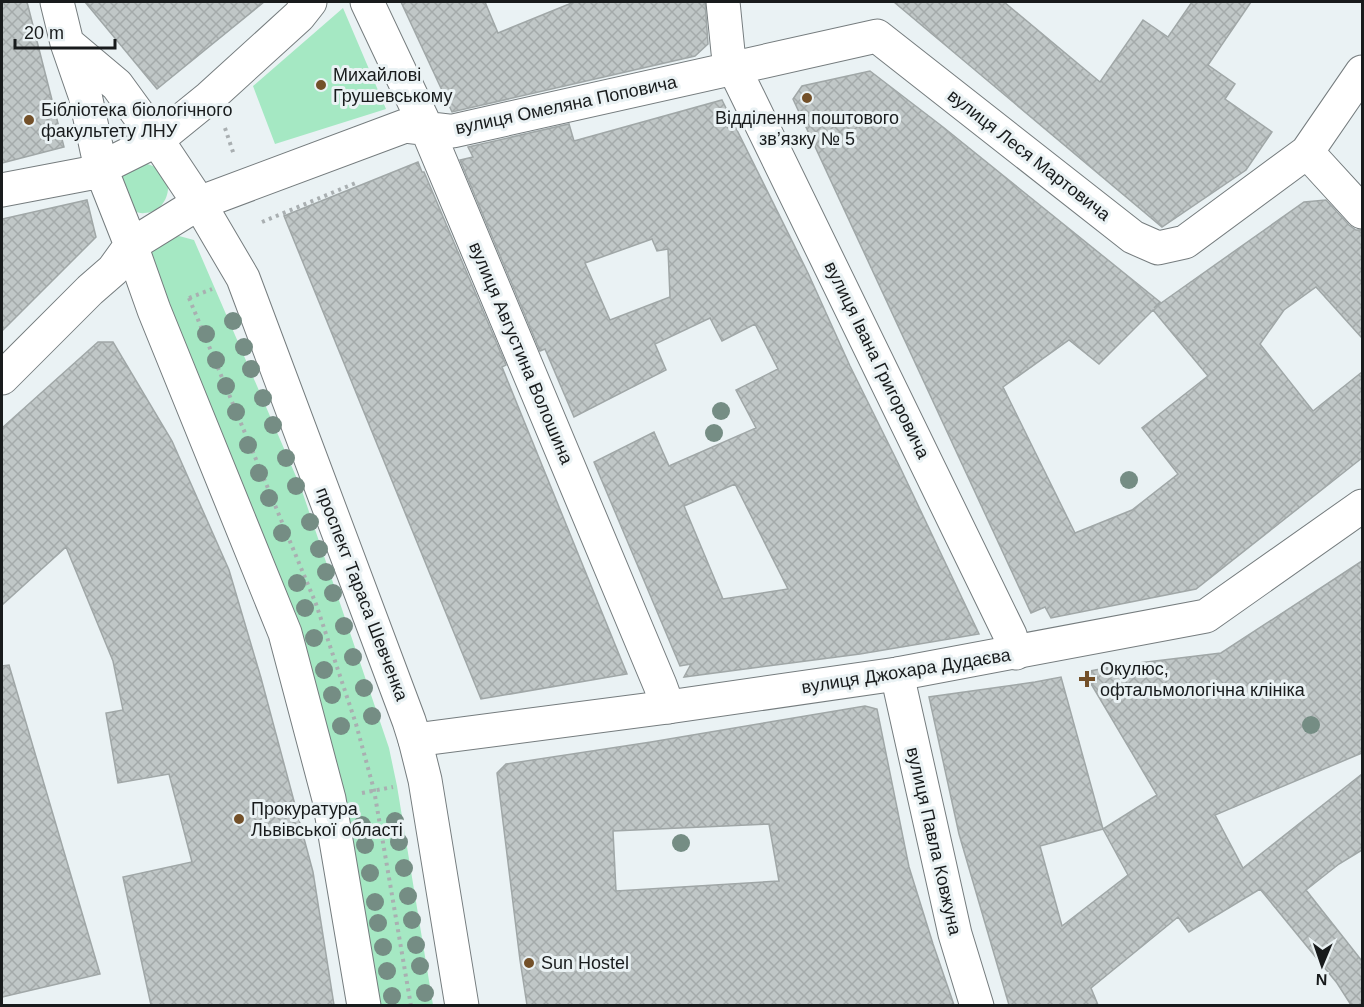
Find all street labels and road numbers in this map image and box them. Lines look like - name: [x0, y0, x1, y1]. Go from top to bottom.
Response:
- street label: вулиця Омеляна Поповича: [453, 72, 680, 138]
- street label: вулиця Леся Мартовича: [944, 85, 1115, 225]
- street label: вулиця Августина Волошина: [465, 239, 577, 468]
- street label: вулиця Івана Григоровича: [821, 258, 934, 463]
- street label: проспект Тараса Шевченка: [312, 484, 412, 704]
- street label: вулиця Джохара Дудаєва: [800, 644, 1013, 697]
- street label: вулиця Павла Ковжуна: [903, 745, 966, 938]

